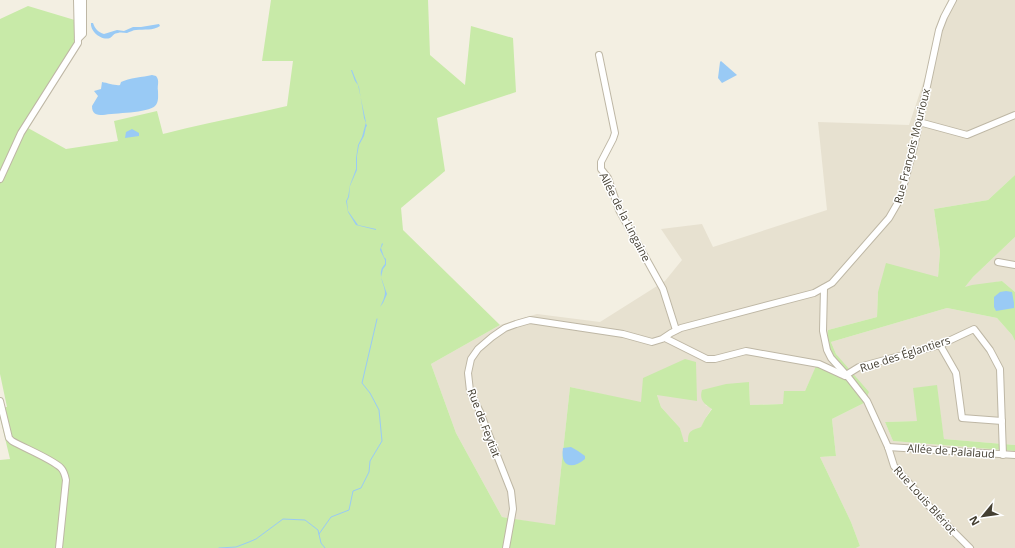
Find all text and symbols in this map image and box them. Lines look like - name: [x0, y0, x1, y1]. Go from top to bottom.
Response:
- street label: Rue François Mourioux: [890, 87, 933, 205]
- street label: Allée de la Lingaine: [596, 170, 654, 264]
- street label: Rue des Églantiers: [858, 332, 952, 375]
- street label: Rue de Feytiat: [464, 386, 504, 459]
- street label: Allée de Palalaud: [907, 440, 995, 461]
- street label: Rue Louis Blériot: [891, 463, 960, 537]
- north arrow: [963, 496, 1003, 536]
- text: N: [965, 514, 983, 529]

